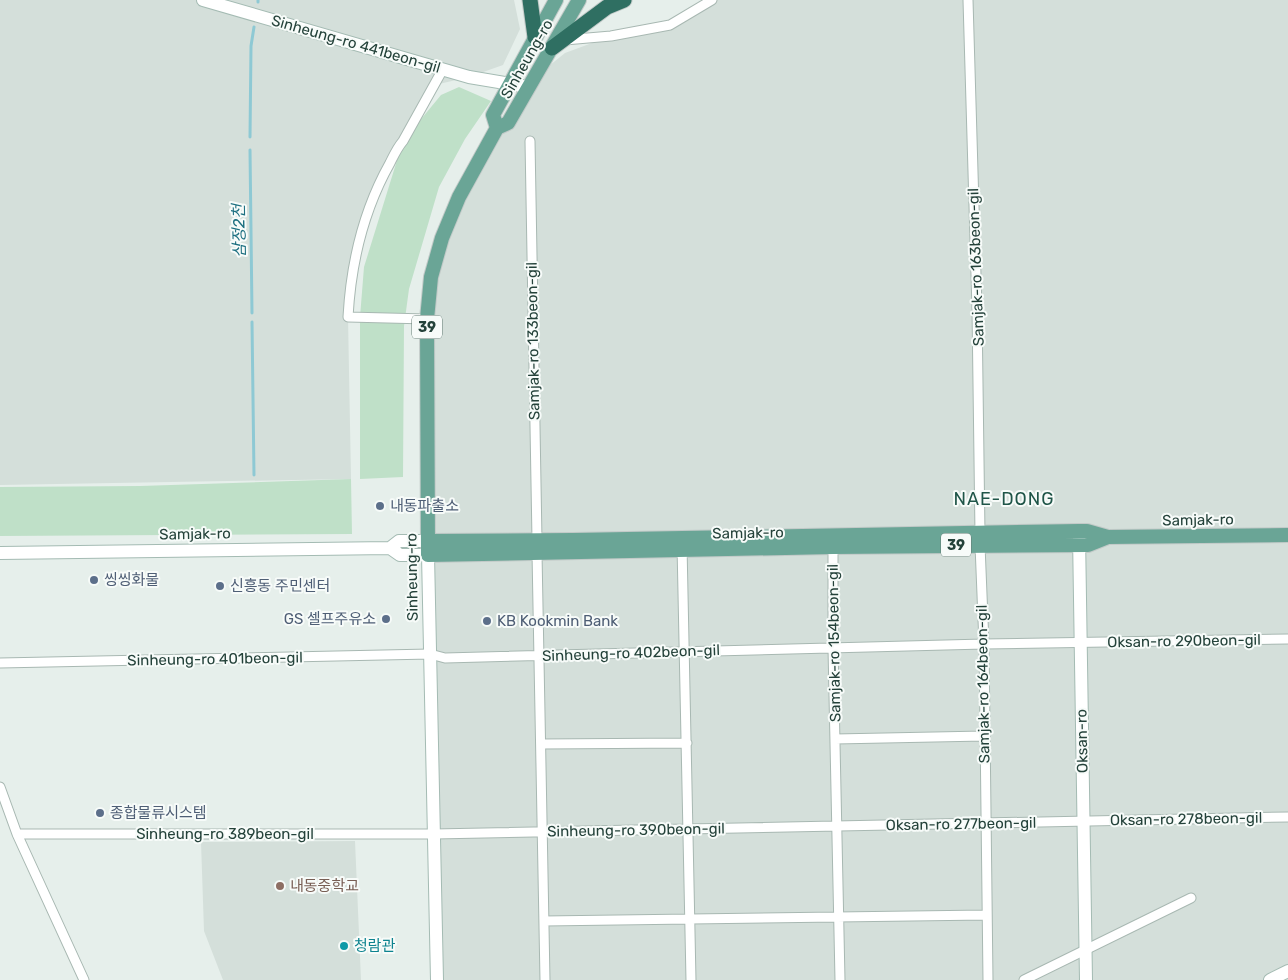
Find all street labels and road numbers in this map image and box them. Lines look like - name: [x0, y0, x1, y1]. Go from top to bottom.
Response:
- street label: Sinheung-ro 441beon-gil: [269, 11, 443, 77]
- street label: Sinheung-ro: [497, 16, 557, 102]
- street label: Samjak-ro 163beon-gil: [964, 188, 988, 346]
- street label: Samjak-ro 133beon-gil: [523, 262, 543, 420]
- road number: 39: [412, 316, 442, 338]
- street label: Samjak-ro: [1162, 510, 1234, 530]
- street label: Samjak-ro: [712, 523, 784, 543]
- street label: Samjak-ro: [159, 524, 231, 544]
- street label: Sinheung-ro: [402, 533, 422, 621]
- road number: 39: [941, 534, 971, 556]
- street label: Samjak-ro 154beon-gil: [824, 564, 844, 722]
- street label: Samjak-ro 164beon-gil: [973, 605, 993, 763]
- street label: Oksan-ro 290beon-gil: [1107, 631, 1261, 651]
- street label: Sinheung-ro 402beon-gil: [542, 641, 720, 665]
- street label: Sinheung-ro 401beon-gil: [127, 648, 303, 670]
- street label: Oksan-ro: [1072, 709, 1092, 773]
- street label: Oksan-ro 278beon-gil: [1110, 809, 1262, 829]
- street label: Oksan-ro 277beon-gil: [886, 814, 1036, 834]
- street label: Sinheung-ro 390beon-gil: [547, 819, 725, 841]
- street label: Sinheung-ro 389beon-gil: [136, 825, 314, 843]

